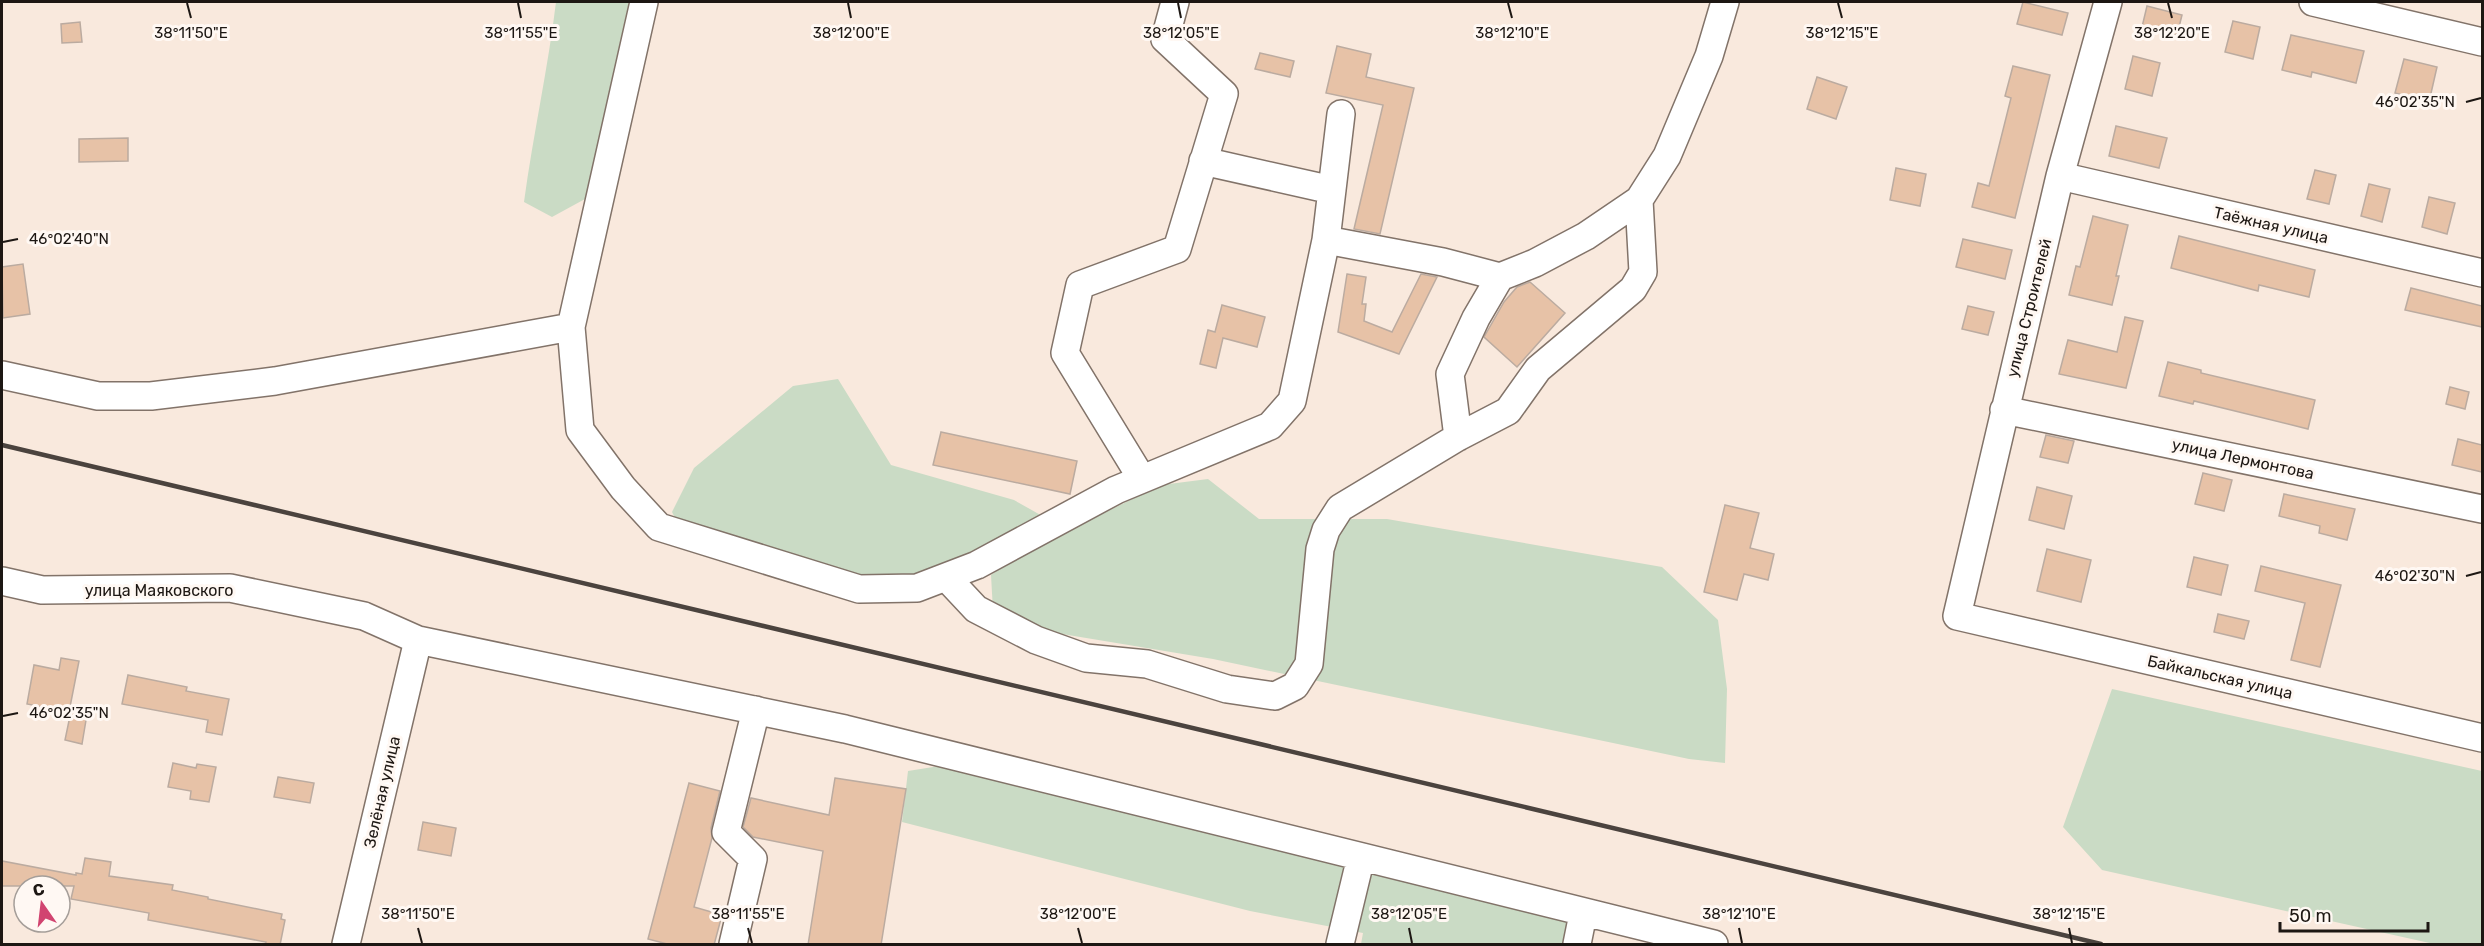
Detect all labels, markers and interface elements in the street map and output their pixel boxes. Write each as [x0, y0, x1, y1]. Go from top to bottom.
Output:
text: 38°11'50"E [154, 24, 228, 42]
text: 38°11'55"E [484, 24, 558, 42]
text: 38°12'00"E [813, 24, 889, 42]
text: 38°12'05"E [1143, 24, 1219, 42]
text: 38°12'10"E [1475, 24, 1549, 42]
text: 38°12'15"E [1806, 24, 1878, 42]
text: 38°12'20"E [2134, 24, 2210, 42]
text: 46°02'35"N [2375, 93, 2455, 111]
street label: Таёжная улица [2212, 203, 2330, 247]
text: 46°02'40"N [29, 230, 109, 248]
street label: улица Строителей [2003, 237, 2055, 379]
street label: улица Лермонтова [2170, 435, 2316, 483]
text: 46°02'30"N [2375, 567, 2455, 585]
street label: улица Маяковского [85, 581, 233, 600]
street label: Байкальская улица [2146, 651, 2294, 703]
text: 46°02'35"N [29, 704, 109, 722]
street label: Зелёная улица [360, 734, 404, 850]
north arrow [12, 874, 72, 934]
text: С [31, 879, 46, 901]
scale bar [2280, 895, 2428, 933]
text: 38°11'50"E [381, 905, 455, 923]
text: 38°11'55"E [711, 905, 785, 923]
text: 38°12'00"E [1040, 905, 1116, 923]
text: 38°12'05"E [1371, 905, 1447, 923]
text: 38°12'10"E [1702, 905, 1776, 923]
text: 38°12'15"E [2033, 905, 2105, 923]
text: 50 m [2289, 905, 2332, 927]

